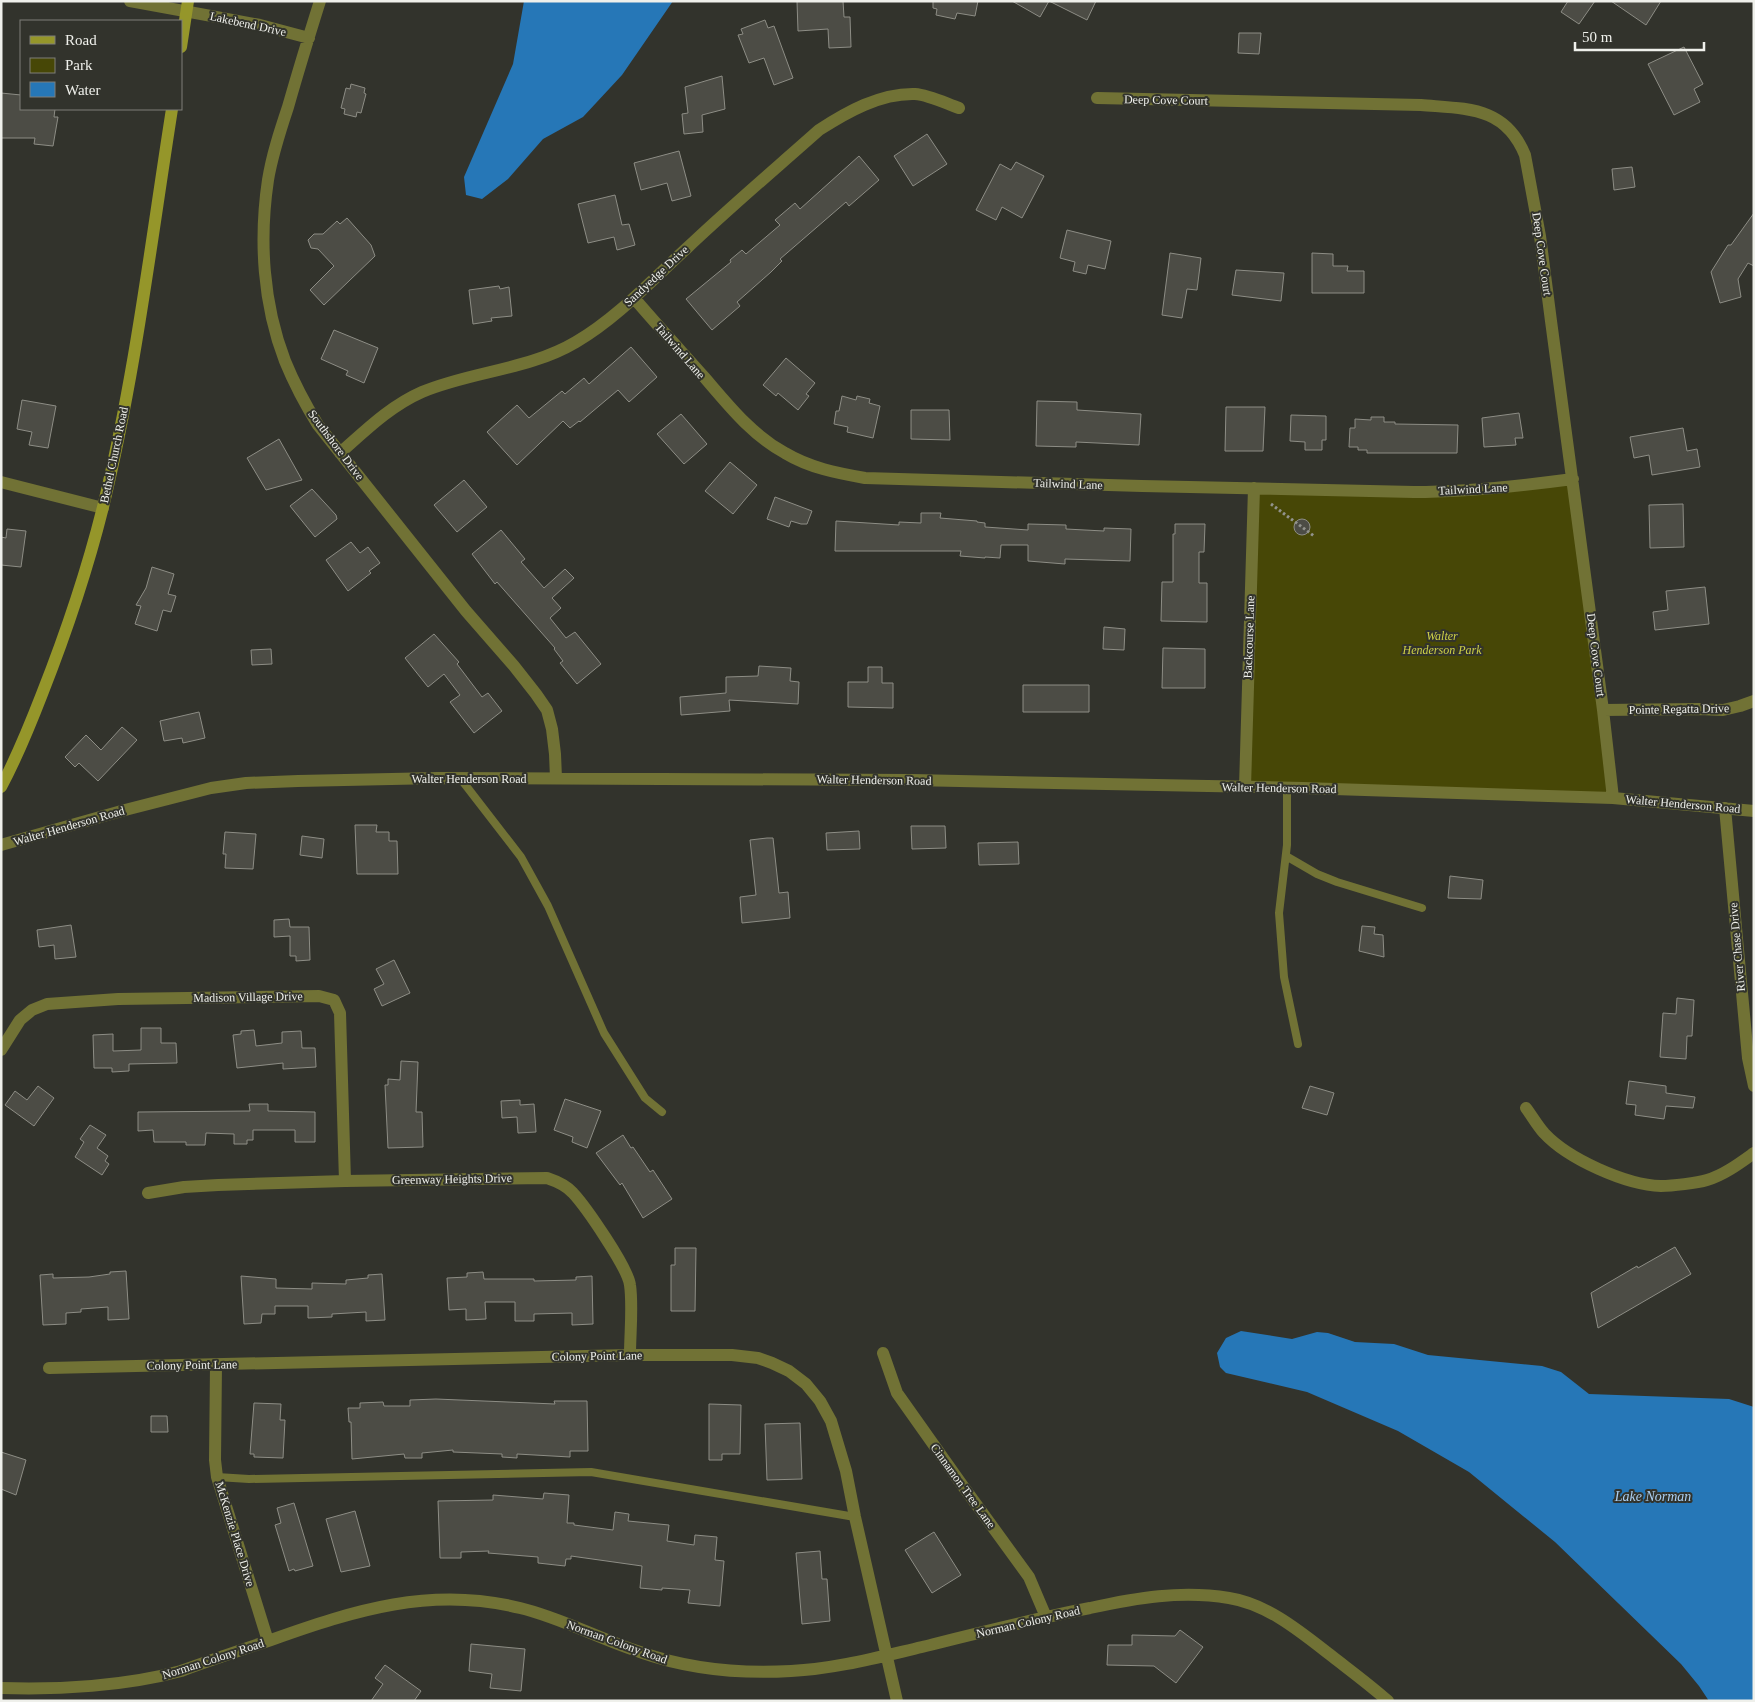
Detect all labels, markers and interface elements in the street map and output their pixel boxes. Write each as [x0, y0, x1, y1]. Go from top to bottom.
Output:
street label: Lakebend Drive [209, 9, 287, 39]
legend [20, 20, 182, 110]
scale bar [1575, 20, 1704, 52]
text: 50 m [1582, 29, 1613, 45]
text: Road [65, 32, 97, 48]
text: Park [65, 57, 93, 73]
text: Water [65, 82, 100, 98]
street label: Deep Cove Court [1124, 92, 1209, 108]
street label: Deep Cove Court [1529, 211, 1555, 297]
street label: Sandyedge Drive [621, 243, 691, 309]
street label: Tailwind Lane [652, 320, 708, 382]
street label: Bethel Church Road [97, 406, 131, 504]
street label: Southshore Drive [305, 407, 367, 483]
street label: Tailwind Lane [1033, 476, 1103, 492]
street label: Tailwind Lane [1438, 480, 1508, 498]
street label: Backcourse Lane [1241, 595, 1257, 679]
street label: Deep Cove Court [1584, 612, 1608, 698]
park label: Walter Henderson Park [1402, 629, 1482, 657]
street label: Pointe Regatta Drive [1629, 701, 1729, 717]
street label: Walter Henderson Road [412, 772, 527, 786]
street label: Walter Henderson Road [816, 772, 932, 788]
street label: Walter Henderson Road [1221, 780, 1337, 796]
street label: Walter Henderson Road [1625, 792, 1741, 816]
street label: Walter Henderson Road [12, 803, 126, 849]
street label: River Chase Drive [1726, 902, 1748, 992]
street label: Madison Village Drive [193, 989, 303, 1005]
street label: Greenway Heights Drive [392, 1171, 512, 1187]
street label: Colony Point Lane [552, 1348, 642, 1364]
street label: Colony Point Lane [147, 1357, 237, 1373]
street label: Cinnamon Tree Lane [928, 1441, 998, 1531]
street label: McKenzie Place Drive [212, 1480, 258, 1588]
water label: Lake Norman [1614, 1489, 1691, 1504]
street label: Norman Colony Road [975, 1603, 1081, 1641]
street label: Norman Colony Road [565, 1617, 669, 1667]
street label: Norman Colony Road [160, 1636, 266, 1682]

